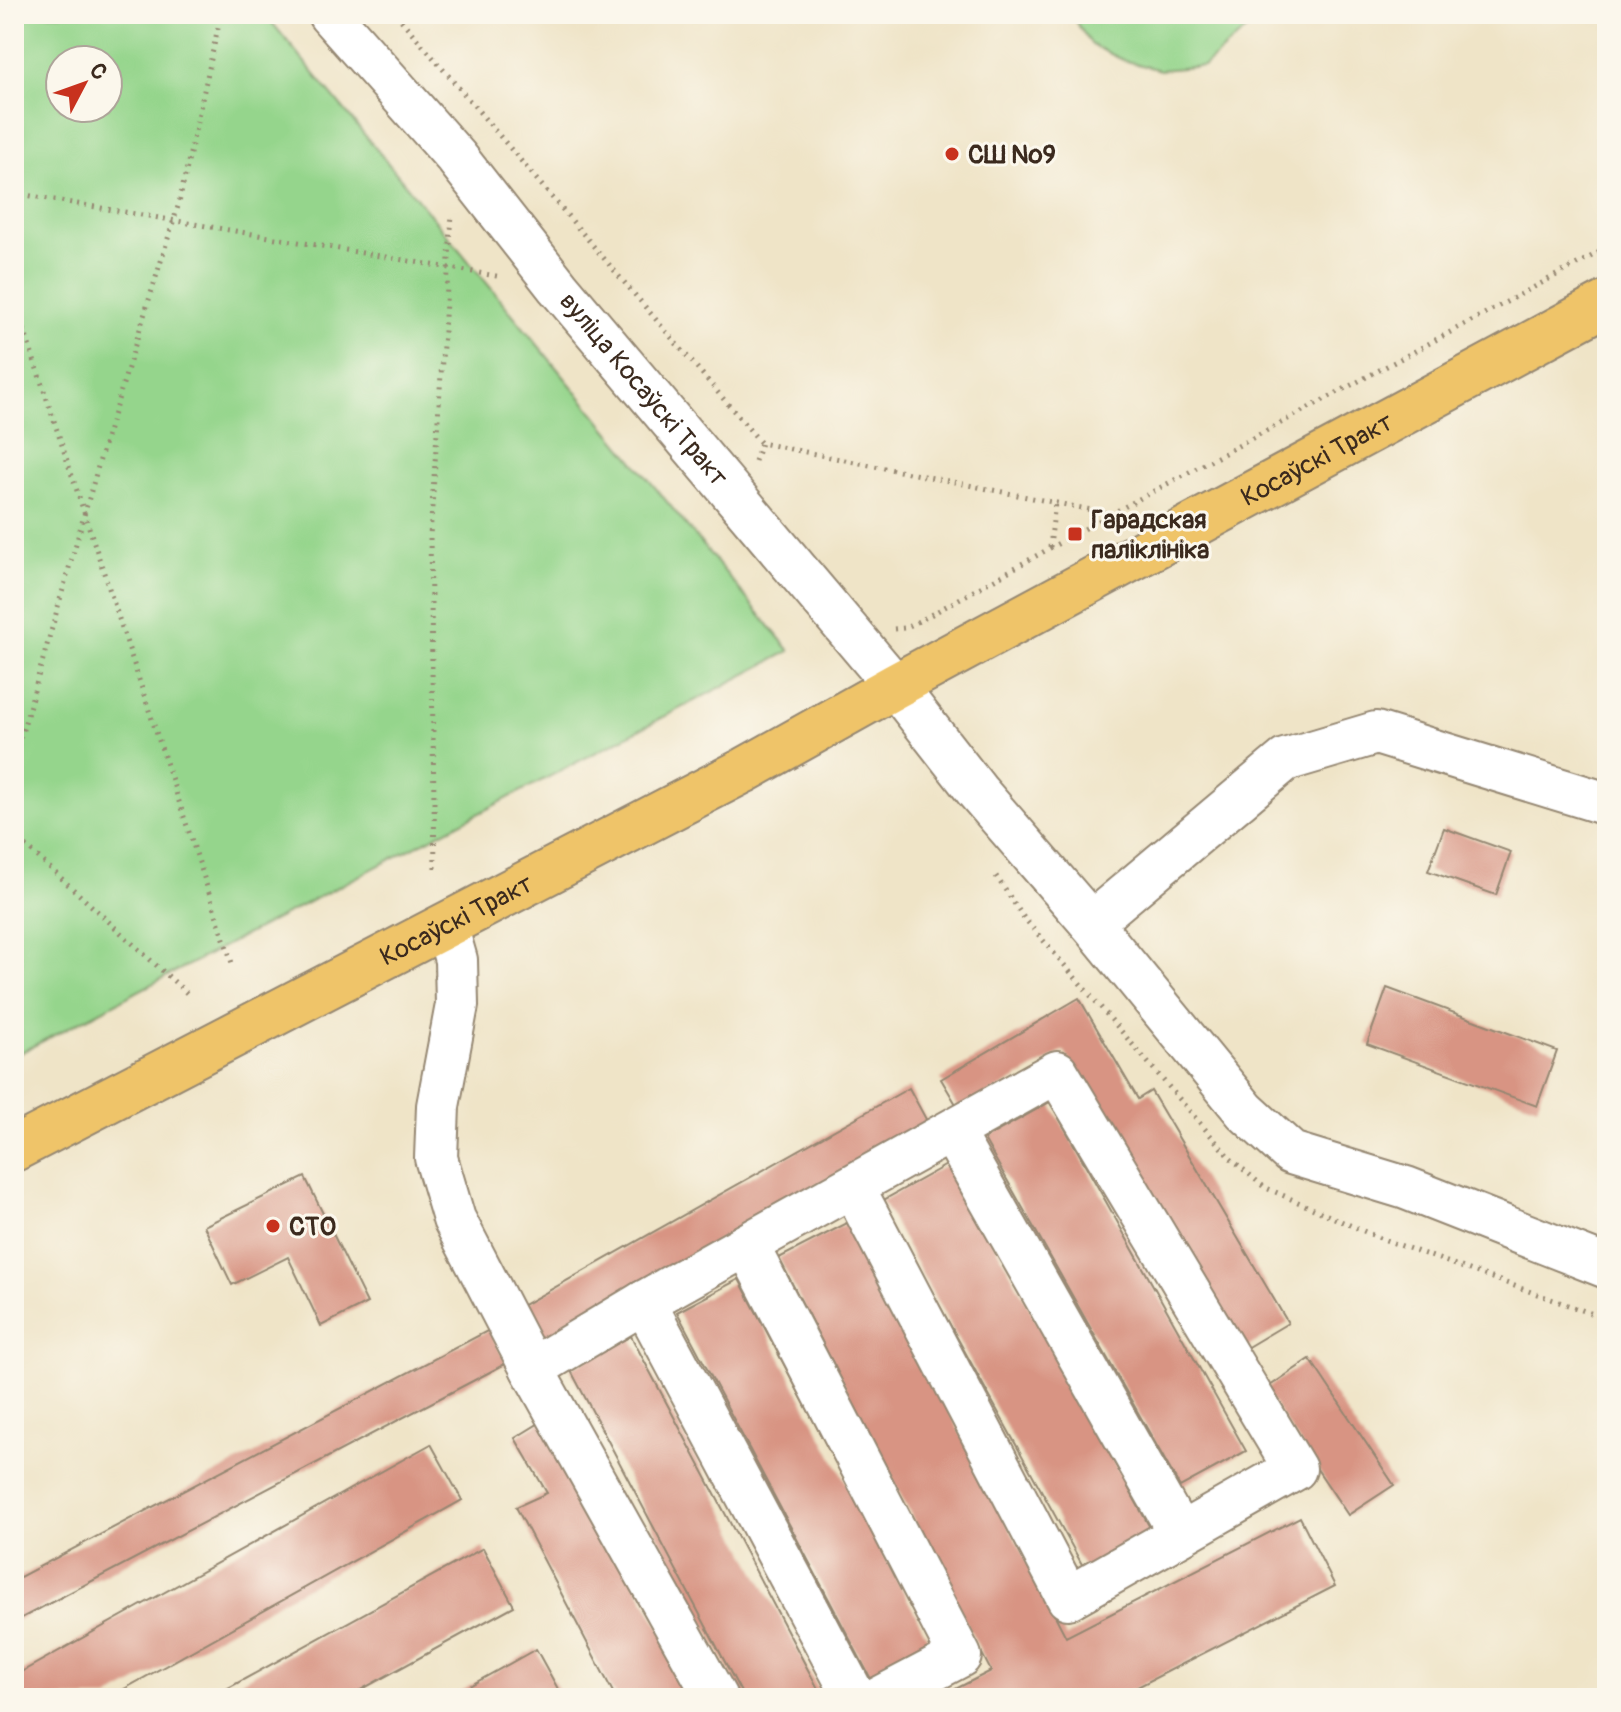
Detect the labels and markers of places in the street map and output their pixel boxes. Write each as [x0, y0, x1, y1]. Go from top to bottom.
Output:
place label: СШ №9 [968, 139, 1056, 171]
marker: СШ №9 [943, 145, 961, 163]
place label: Гарадская паліклініка [1091, 504, 1209, 566]
marker: Гарадская паліклініка [1066, 525, 1084, 543]
place label: СТО [289, 1211, 336, 1243]
marker: СТО [264, 1217, 282, 1235]

